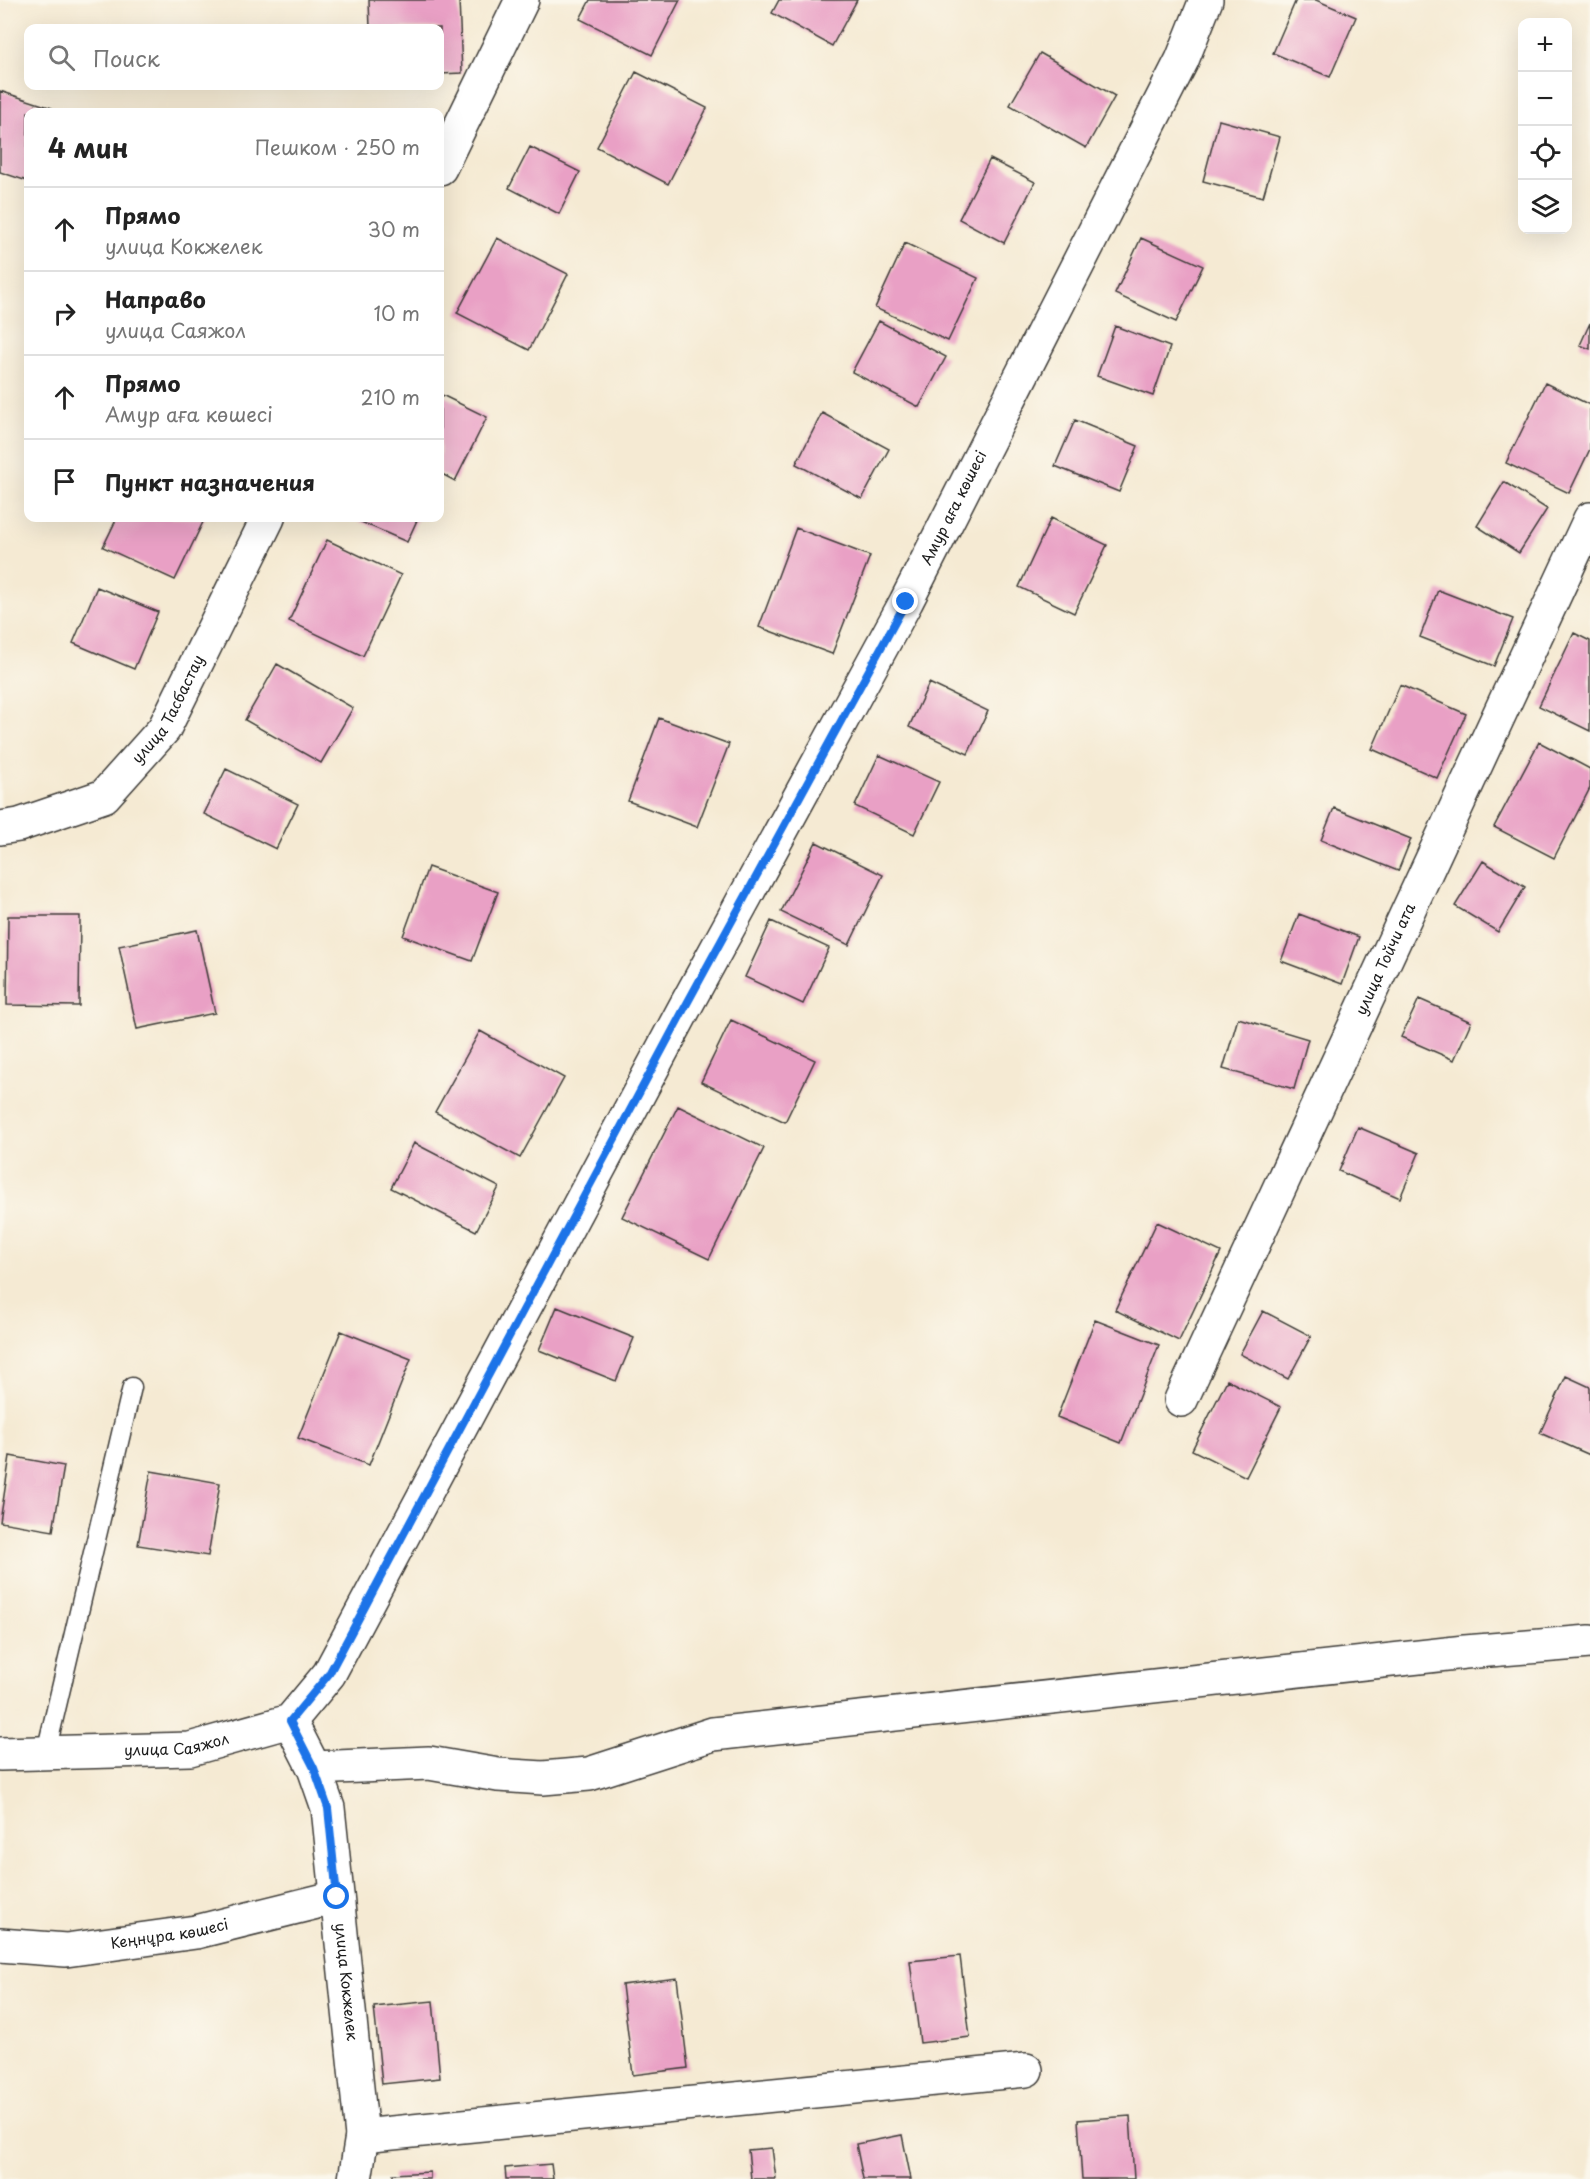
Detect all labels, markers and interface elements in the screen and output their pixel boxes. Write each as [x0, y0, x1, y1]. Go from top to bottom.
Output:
map controls [1518, 18, 1572, 234]
button: + [1518, 18, 1572, 72]
search box [24, 24, 444, 90]
icon: search [45, 41, 78, 74]
text: Поиск [93, 41, 160, 74]
button: − [1518, 72, 1572, 126]
button: locate [1518, 126, 1572, 180]
text: 4 мин [48, 128, 129, 167]
text: Пешком · 250 m [255, 132, 420, 162]
button: layers [1518, 180, 1572, 234]
text: Прямо [105, 198, 180, 231]
icon: ahead [48, 213, 81, 246]
text: 30 m [367, 214, 420, 244]
text: улица Кокжелек [105, 231, 263, 261]
text: Направо [105, 282, 206, 315]
icon: right [48, 297, 81, 330]
text: 10 m [373, 298, 420, 328]
text: улица Саяжол [105, 315, 246, 345]
text: Прямо [105, 366, 180, 399]
icon: ahead [48, 381, 81, 414]
text: 210 m [361, 382, 420, 412]
text: Амур аға көшесі [105, 399, 273, 429]
street label: Амур аға көшесі [914, 446, 991, 569]
icon: arrive [48, 465, 81, 498]
text: Пункт назначения [105, 465, 315, 498]
route end [892, 588, 918, 614]
street label: улица Тасбастау [125, 650, 209, 768]
street label: улица Тойчи ата [1348, 898, 1420, 1018]
street label: улица Саяжол [124, 1726, 231, 1761]
route start [323, 1883, 349, 1909]
street label: Кеңнұра көшесі [109, 1911, 231, 1954]
street label: улица Кокжелек [330, 1922, 365, 2042]

